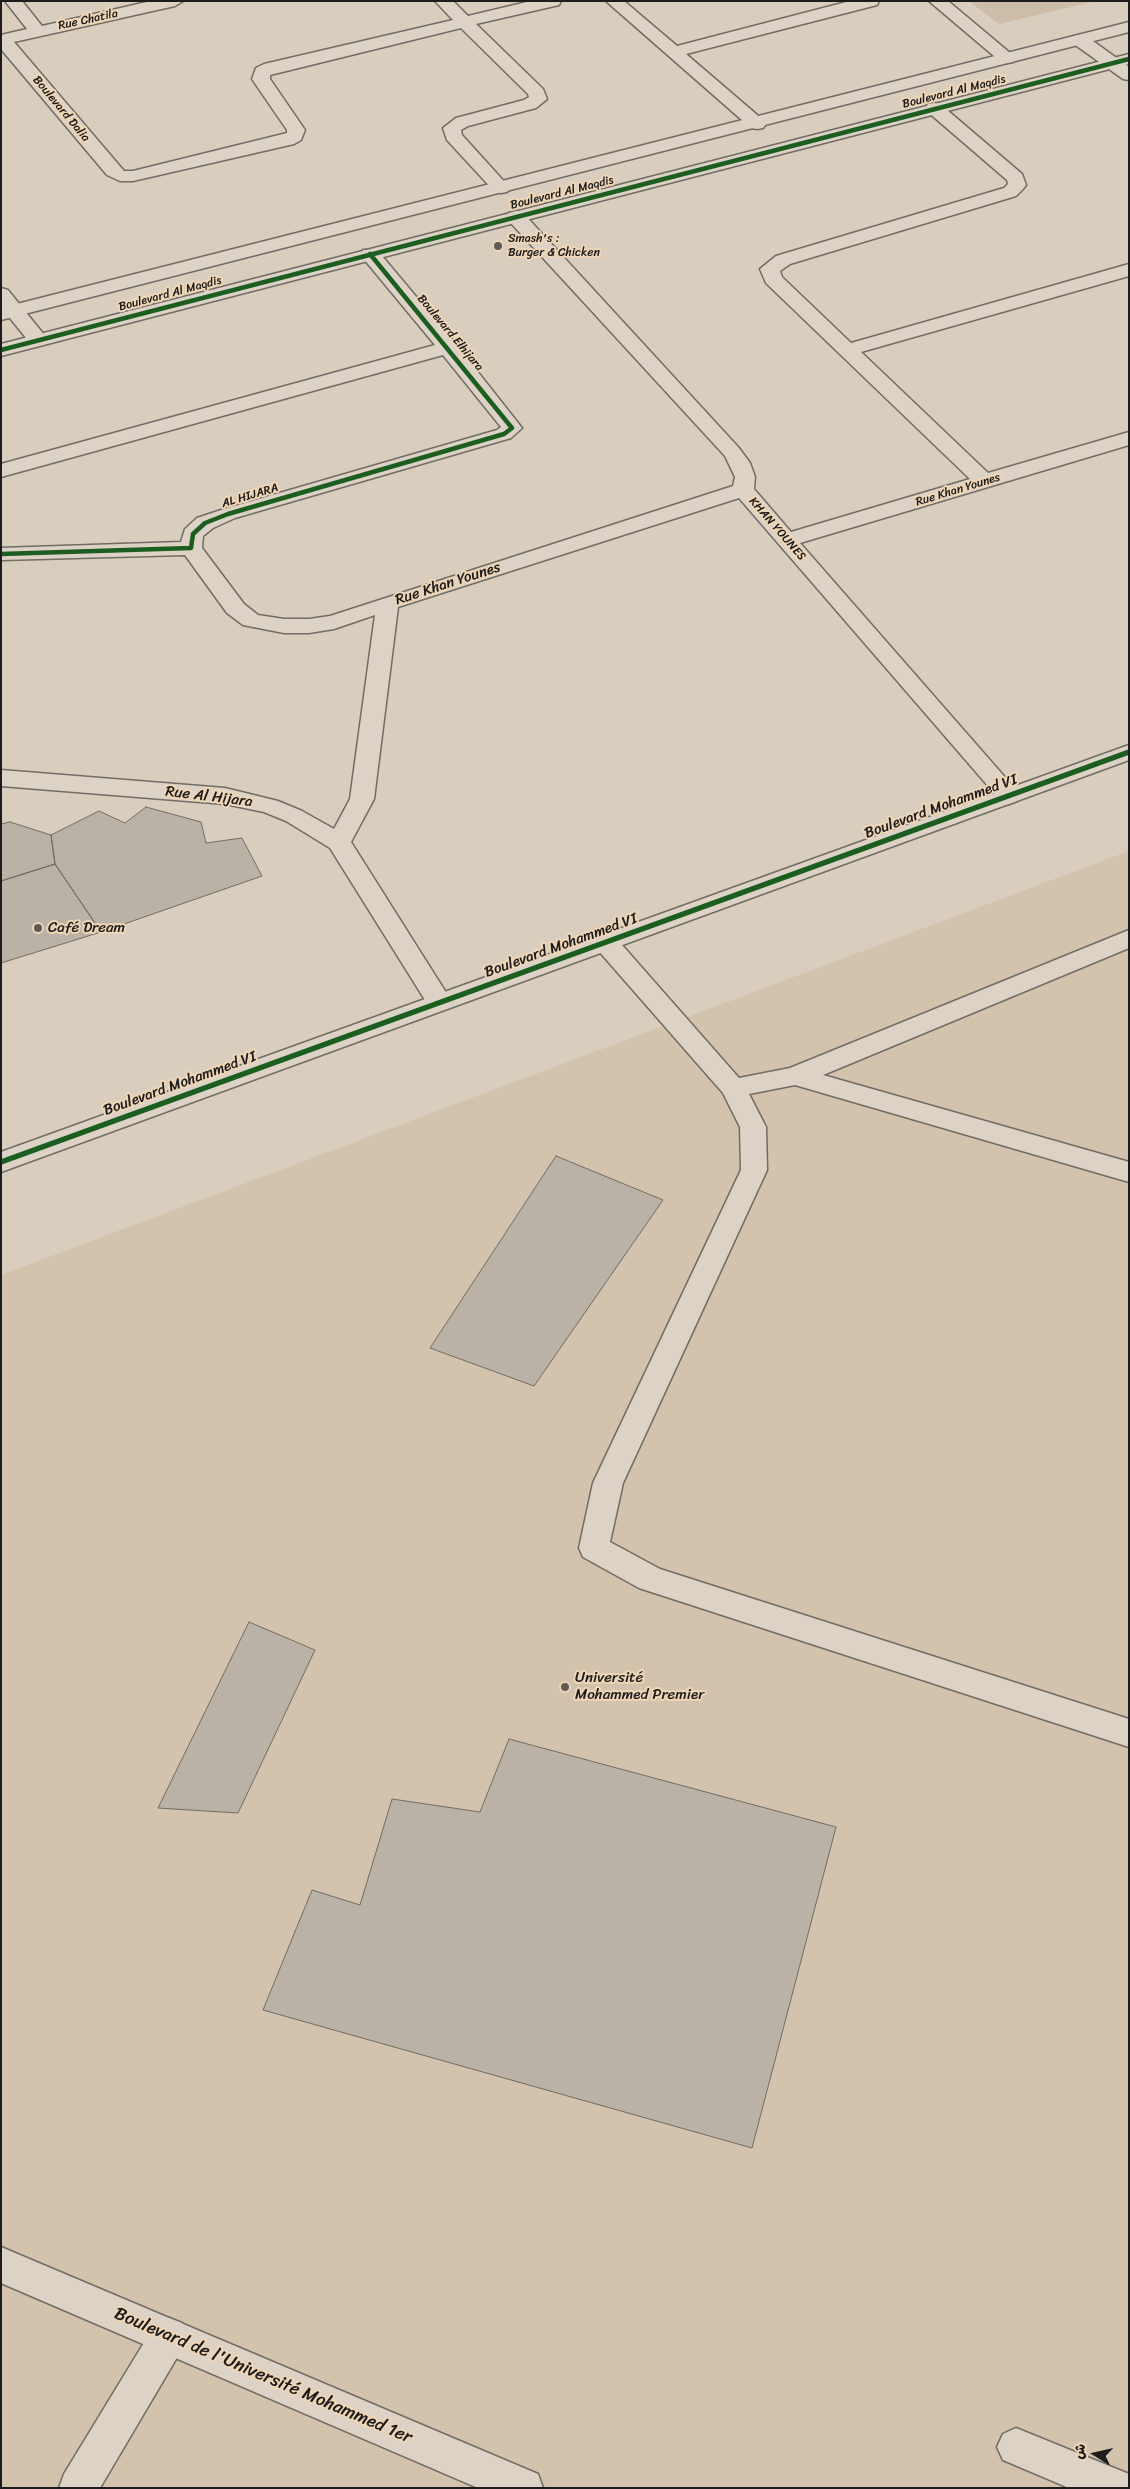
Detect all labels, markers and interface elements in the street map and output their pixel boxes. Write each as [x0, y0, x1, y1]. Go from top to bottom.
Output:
street label: Rue Chatila [57, 7, 119, 33]
street label: Boulevard Al Maqdis [901, 72, 1007, 112]
street label: Boulevard Dalia [29, 73, 93, 145]
street label: Boulevard Al Maqdis [509, 173, 615, 213]
place label: Smash's : Burger & Chicken [508, 232, 600, 260]
marker: Smash's : Burger & Chicken [492, 240, 504, 252]
street label: Boulevard Al Maqdis [117, 273, 223, 315]
street label: Boulevard Elhijara [414, 292, 486, 374]
street label: Rue Khan Younes [914, 470, 1002, 510]
street label: AL HIJARA [220, 481, 280, 511]
street label: KHAN YOUNES [746, 494, 808, 564]
street label: Rue Khan Younes [393, 558, 503, 610]
street label: Boulevard Mohammed VI [862, 771, 1020, 843]
street label: Rue Al Hijara [164, 783, 254, 811]
street label: Boulevard Mohammed VI [482, 910, 640, 982]
place label: Café Dream [48, 919, 125, 937]
marker: Café Dream [32, 922, 44, 934]
street label: Boulevard Mohammed VI [101, 1048, 259, 1120]
place label: Université Mohammed Premier [575, 1669, 704, 1704]
marker: Université Mohammed Premier [559, 1681, 571, 1693]
street label: Boulevard de l'Université Mohammed 1er [111, 2303, 415, 2449]
north arrow [1070, 2429, 1120, 2479]
text: ش [1066, 2442, 1093, 2461]

